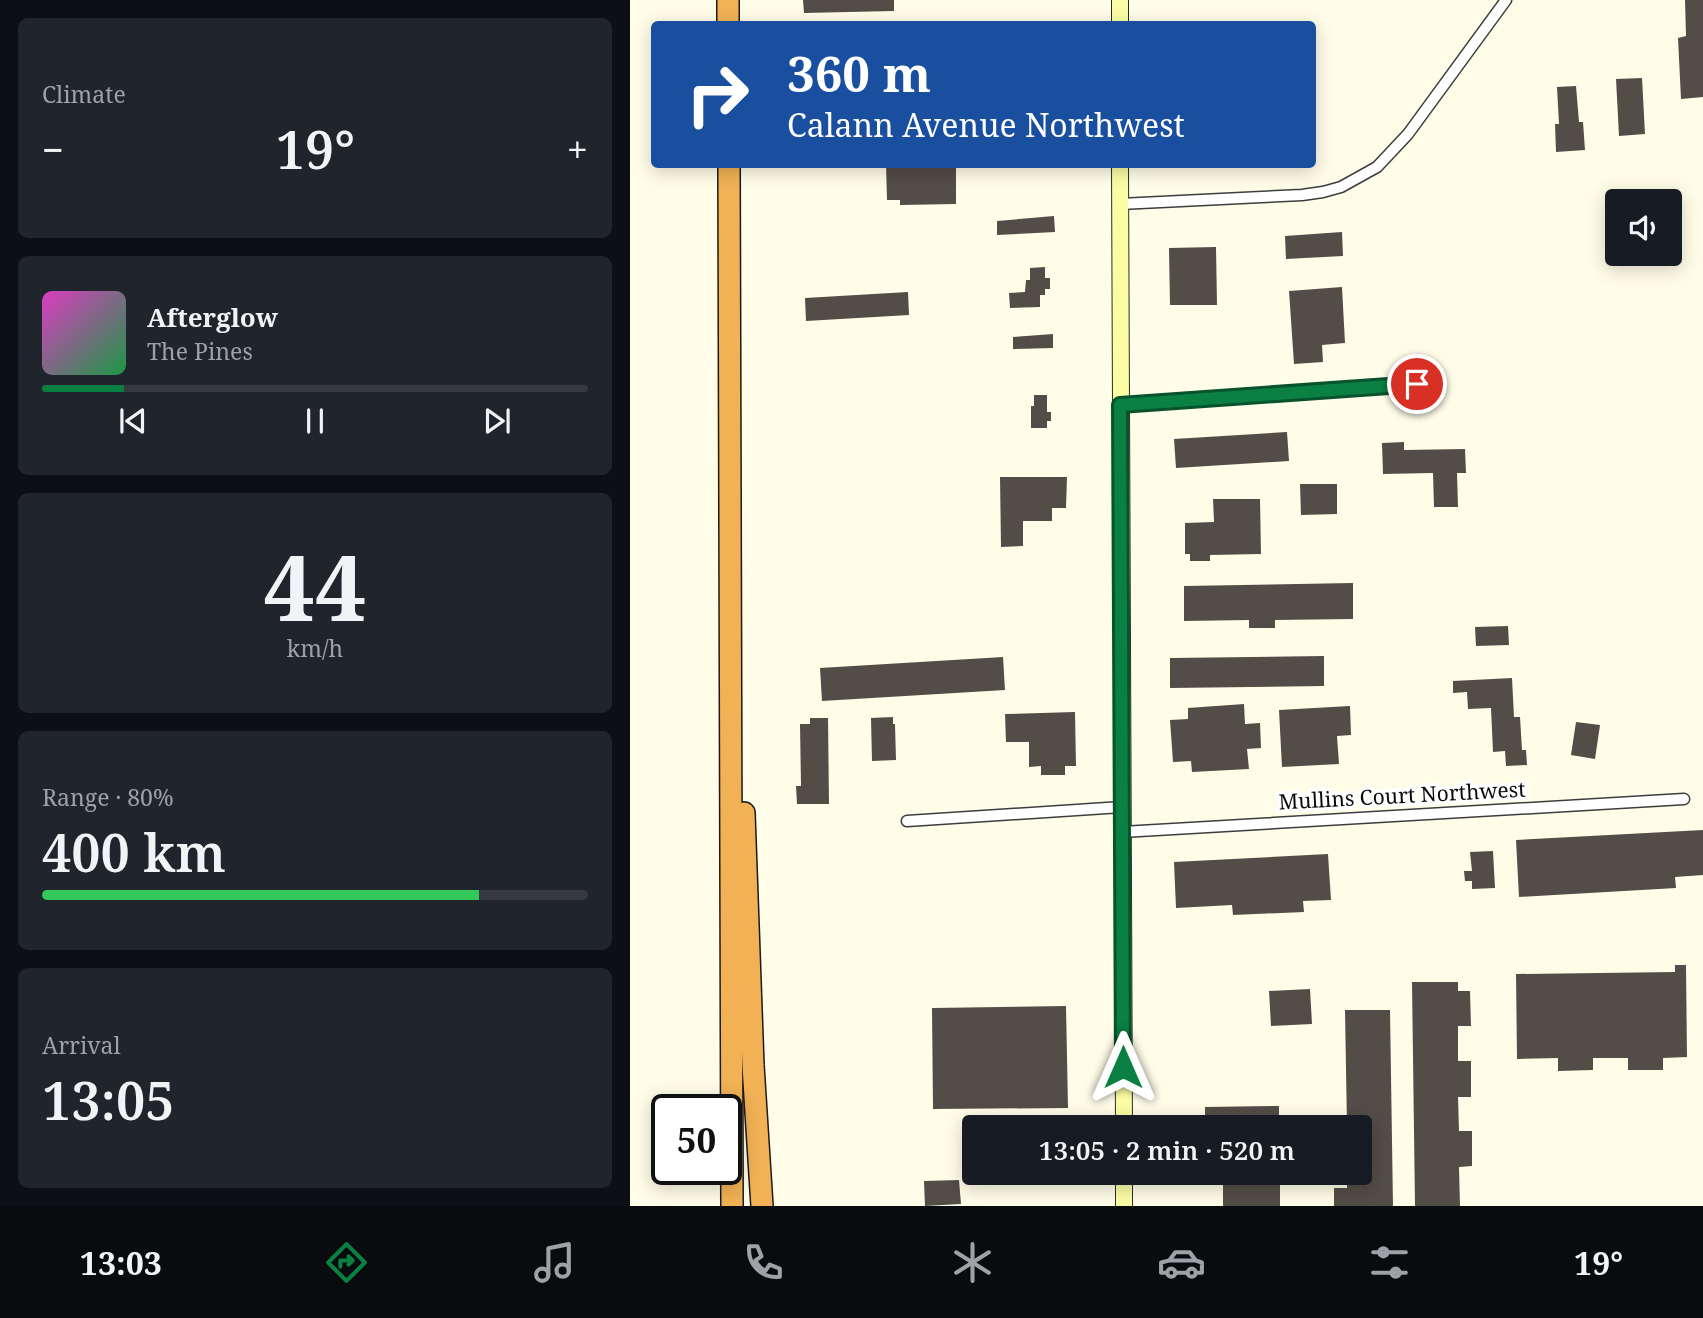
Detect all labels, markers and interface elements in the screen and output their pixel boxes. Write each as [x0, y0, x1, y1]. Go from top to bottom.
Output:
text: 360 m [787, 40, 931, 106]
icon: right [672, 49, 763, 140]
text: Climate [42, 78, 126, 110]
text: Calann Avenue Northwest [787, 103, 1185, 146]
text: 19° [276, 113, 355, 184]
text: − [42, 123, 64, 175]
text: + [567, 123, 588, 175]
map controls [1605, 189, 1682, 266]
button: sound [1605, 189, 1682, 266]
text: Afterglow [147, 299, 278, 335]
text: The Pines [147, 335, 253, 367]
pin [1387, 354, 1447, 414]
icon: arrive [1398, 365, 1436, 403]
icon: previous [114, 402, 152, 440]
icon: pause [296, 402, 334, 440]
icon: next [478, 402, 516, 440]
text: 44 [264, 524, 366, 648]
text: km/h [287, 632, 343, 664]
street label: Mullins Court Northwest [1278, 775, 1526, 815]
text: Range · 80% [42, 781, 174, 813]
text: 400 km [42, 816, 226, 887]
text: Arrival [42, 1029, 121, 1061]
position arrow [1086, 1030, 1160, 1104]
text: 13:05 [42, 1064, 175, 1135]
speed limit sign: 50 [651, 1094, 742, 1185]
text: 13:05 · 2 min · 520 m [1039, 1132, 1295, 1168]
icon: directions [322, 1238, 371, 1287]
icon: music [530, 1238, 579, 1287]
icon: phone [739, 1238, 788, 1287]
icon: climate [948, 1238, 997, 1287]
icon: car [1157, 1238, 1206, 1287]
icon: filters [1365, 1238, 1414, 1287]
text: 13:03 [80, 1241, 162, 1284]
text: 19° [1574, 1241, 1623, 1284]

